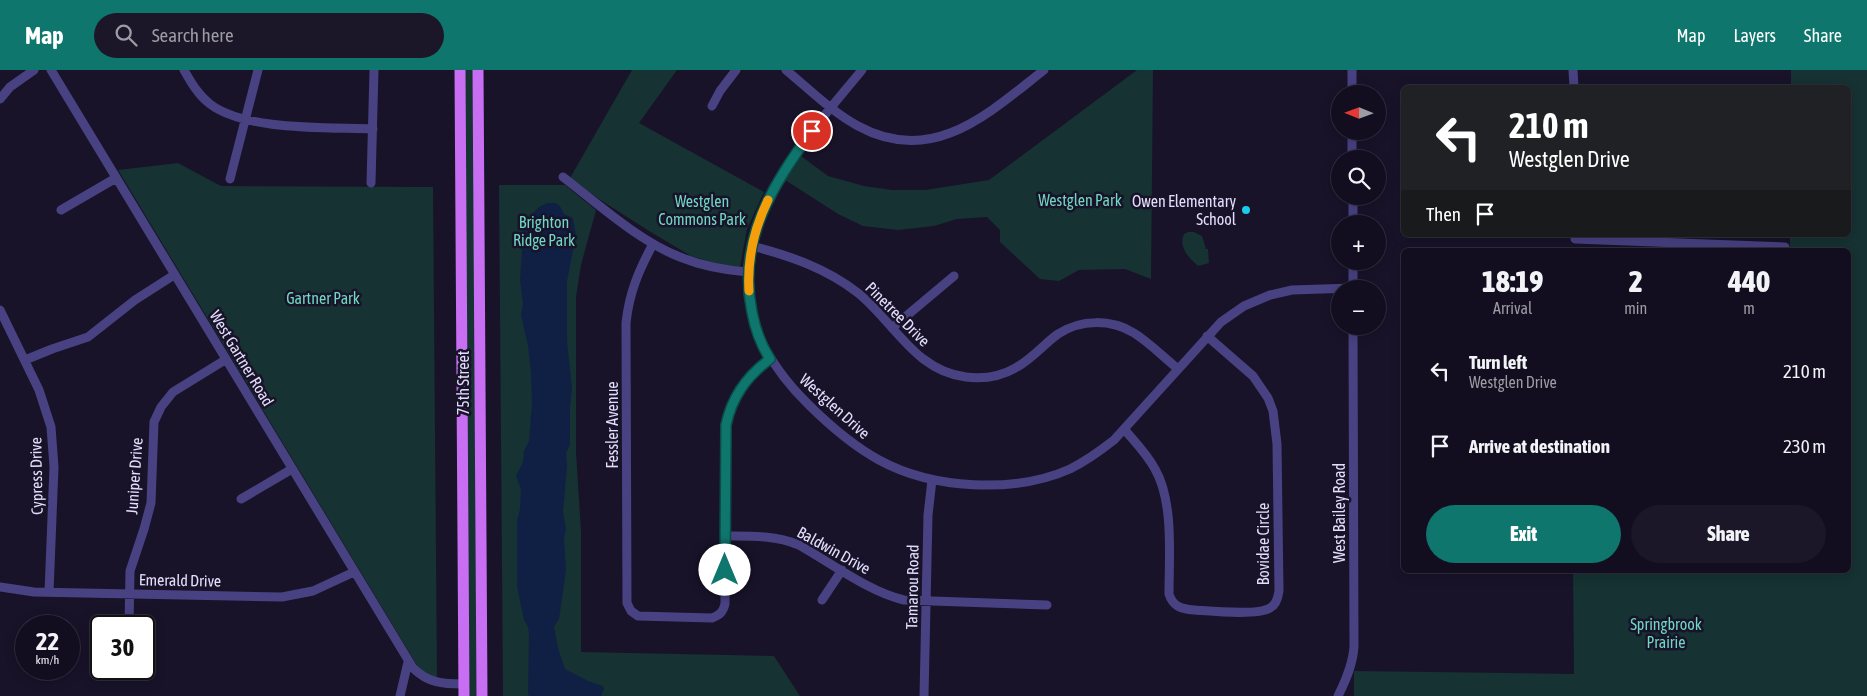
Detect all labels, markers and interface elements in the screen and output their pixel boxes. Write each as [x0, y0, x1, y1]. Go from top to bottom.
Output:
search box [94, 13, 444, 58]
icon: search [112, 21, 140, 49]
text: Map [25, 22, 64, 49]
text: Search here [152, 24, 234, 46]
text: Map [1676, 25, 1705, 46]
text: Layers [1733, 25, 1776, 46]
text: Share [1804, 25, 1842, 46]
north arrow [1331, 85, 1386, 140]
map controls [1331, 85, 1386, 335]
icon: left [1426, 105, 1491, 170]
text: 210 m [1509, 105, 1588, 145]
pin [791, 110, 833, 152]
icon: arrive [798, 117, 826, 145]
text: Westglen Drive [1509, 146, 1630, 172]
button: search [1331, 150, 1386, 205]
park label: Westglen Park [1038, 191, 1122, 210]
park label: Westglen Commons Park [658, 192, 746, 228]
place label: Owen Elementary School [1132, 192, 1237, 228]
icon: arrive [1471, 200, 1499, 228]
text: Then [1426, 203, 1461, 225]
marker: Owen Elementary School [1240, 204, 1252, 216]
park label: Brighton Ridge Park [513, 213, 575, 250]
button: + [1331, 215, 1386, 270]
text: 18:19 [1482, 264, 1543, 298]
text: 2 [1629, 264, 1643, 298]
text: 440 [1728, 264, 1770, 298]
street label: Pinetree Drive [862, 278, 934, 350]
button: − [1331, 280, 1386, 335]
park label: Gartner Park [286, 289, 360, 307]
text: Arrival [1493, 299, 1532, 317]
text: min [1624, 299, 1647, 317]
text: m [1743, 299, 1755, 317]
street label: West Gartner Road [206, 307, 278, 409]
street label: 75th Street [454, 350, 472, 415]
text: Turn left [1469, 351, 1527, 373]
icon: left [1426, 357, 1454, 385]
text: 210 m [1783, 360, 1826, 382]
street label: Westglen Drive [796, 370, 874, 443]
text: Westglen Drive [1469, 373, 1557, 391]
street label: Fessler Avenue [603, 381, 621, 469]
icon: arrive [1426, 432, 1454, 460]
text: Arrive at destination [1469, 435, 1610, 457]
text: 230 m [1783, 435, 1826, 457]
street label: Cypress Drive [26, 437, 47, 515]
street label: Juniper Drive [122, 437, 147, 515]
street label: West Bailey Road [1330, 463, 1349, 563]
street label: Bovidae Circle [1254, 503, 1272, 585]
button: Exit [1426, 505, 1621, 563]
button: Share [1631, 505, 1826, 563]
street label: Baldwin Drive [794, 523, 874, 577]
position arrow [698, 543, 750, 595]
street label: Tamarou Road [902, 544, 922, 630]
street label: Emerald Drive [139, 570, 221, 590]
speed limit sign: 30 [90, 615, 155, 680]
park label: Springbrook Prairie [1630, 615, 1702, 651]
text: 22 [36, 627, 59, 655]
text: km/h [36, 653, 59, 667]

